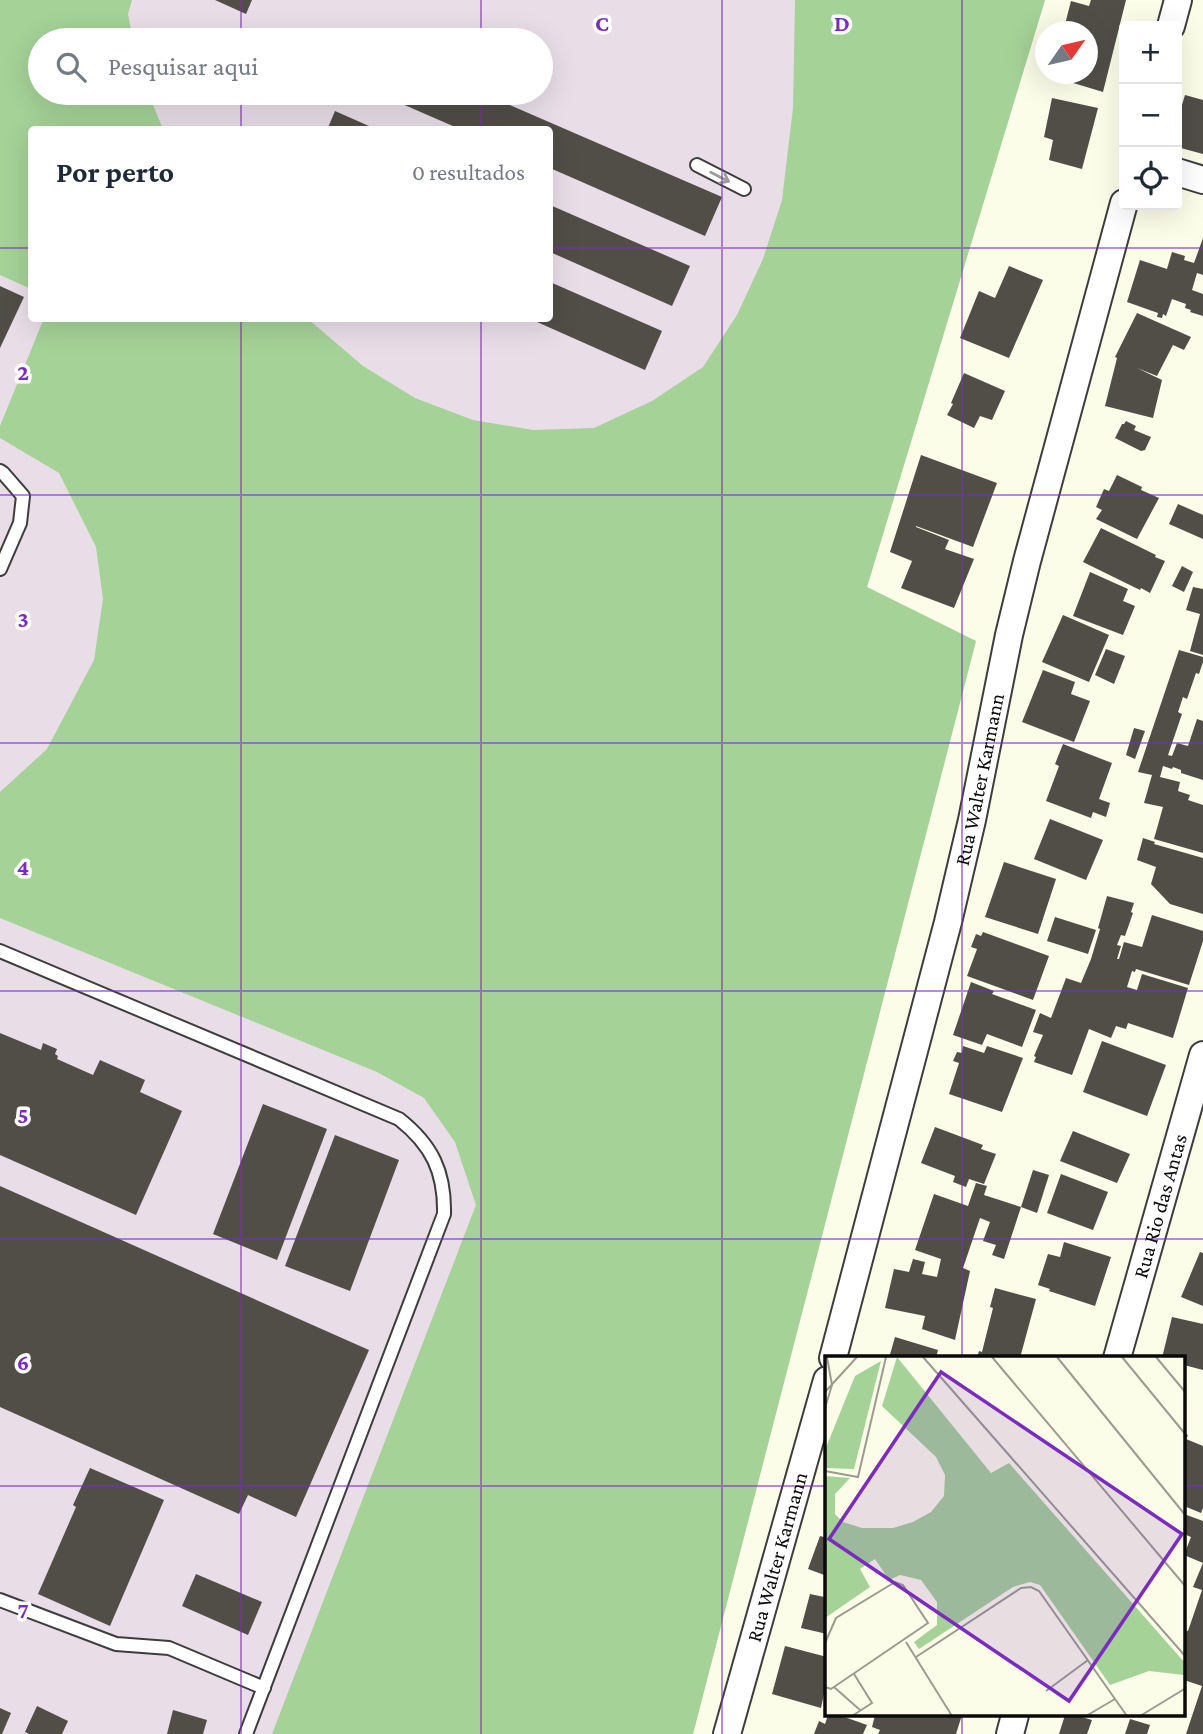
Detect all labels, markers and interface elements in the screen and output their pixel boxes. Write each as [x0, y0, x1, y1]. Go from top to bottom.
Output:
text: C [595, 10, 609, 36]
text: D [834, 10, 850, 36]
north arrow [1035, 21, 1098, 84]
map controls [1119, 21, 1182, 210]
button: + [1119, 21, 1182, 84]
search box [28, 28, 553, 105]
icon: search [52, 48, 90, 86]
text: Pesquisar aqui [108, 52, 258, 81]
button: − [1119, 84, 1182, 147]
button: locate [1119, 147, 1182, 210]
text: Por perto [56, 155, 174, 188]
text: 0 resultados [412, 159, 525, 185]
one-way arrow [709, 170, 730, 184]
text: 2 [17, 359, 29, 385]
text: 3 [17, 606, 29, 632]
street label: Rua Walter Karmann [950, 691, 1009, 868]
text: 4 [17, 854, 29, 880]
text: 5 [17, 1102, 29, 1128]
street label: Rua Rio das Antas [1128, 1131, 1192, 1281]
text: 6 [17, 1349, 29, 1375]
inset map [825, 1356, 1186, 1716]
street label: Rua Walter Karmann [742, 1469, 812, 1645]
text: 7 [17, 1597, 29, 1623]

